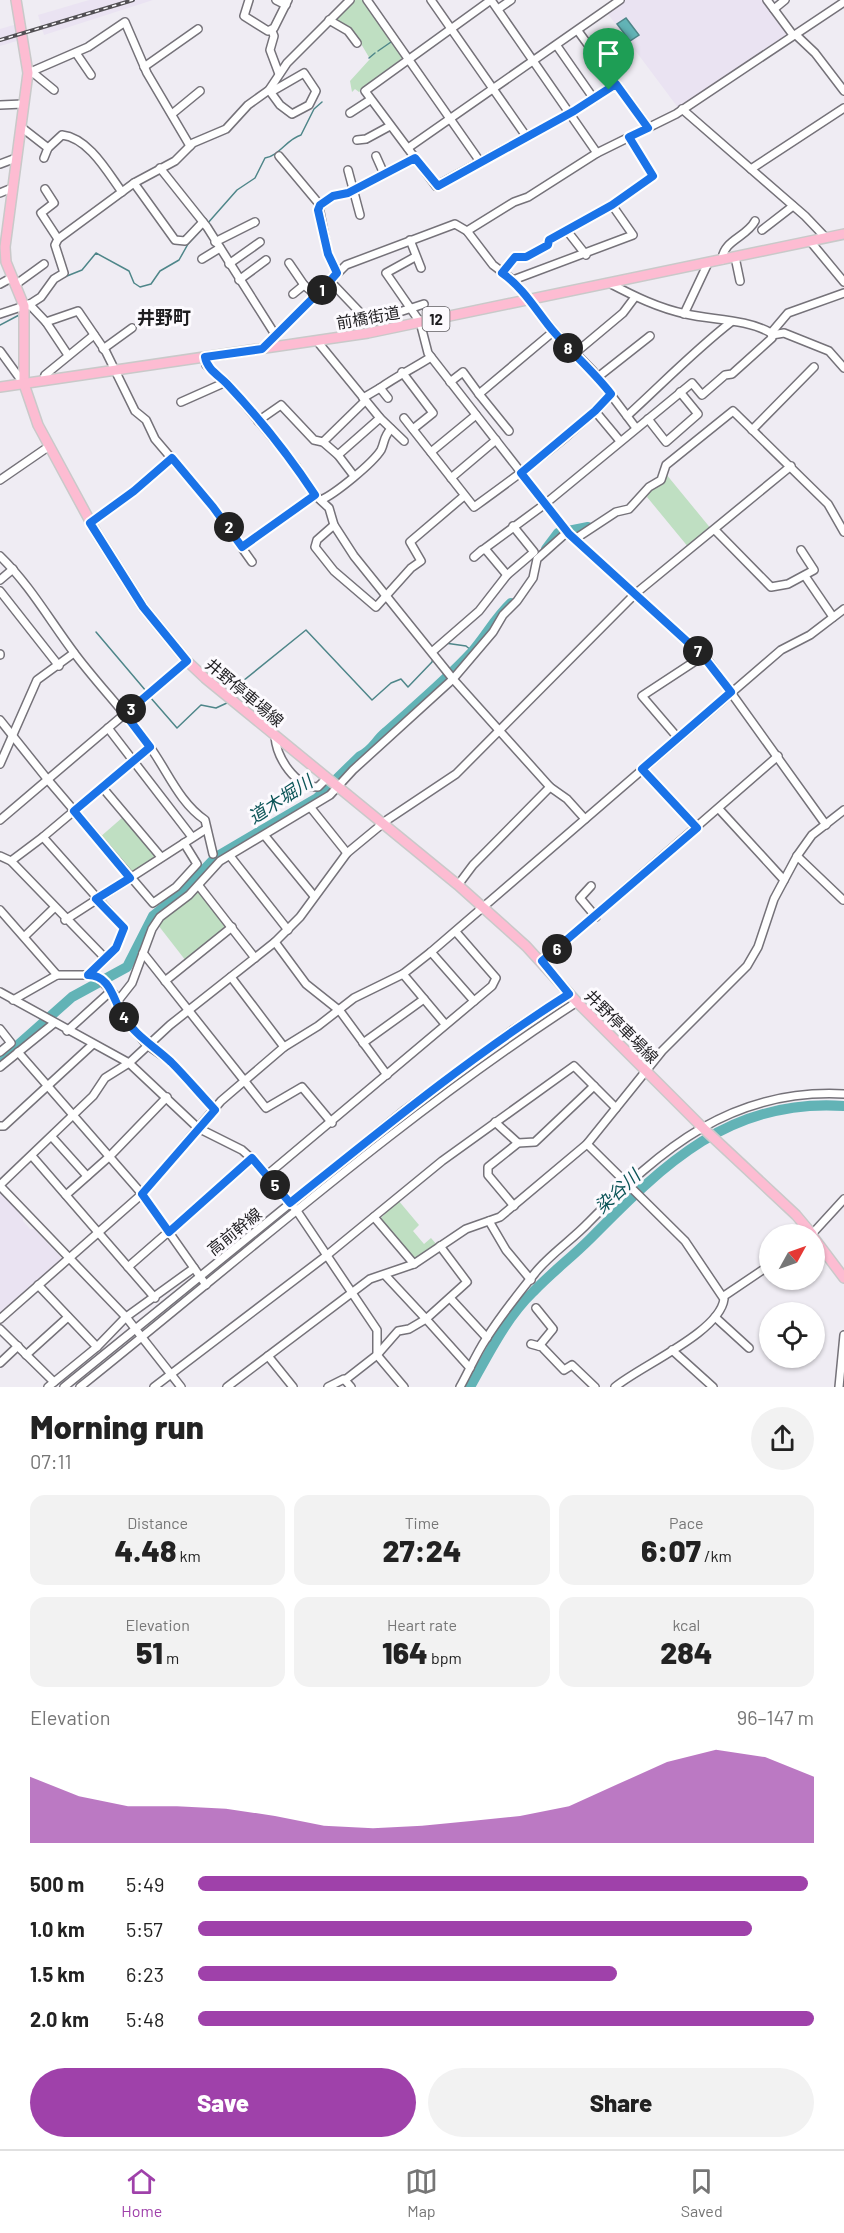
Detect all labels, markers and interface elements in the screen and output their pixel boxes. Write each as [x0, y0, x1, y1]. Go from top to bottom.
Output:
pin [583, 28, 634, 90]
icon: arrive [592, 37, 625, 70]
pin: 1 [307, 275, 337, 305]
text: 1 [319, 280, 325, 299]
street label: 前橋街道 [335, 302, 401, 332]
district label: 井野町 [137, 306, 191, 328]
road number: 12 [422, 307, 450, 331]
pin: 8 [553, 333, 583, 363]
text: 8 [564, 338, 572, 357]
pin: 2 [214, 512, 244, 542]
text: 2 [225, 517, 233, 536]
pin: 7 [683, 636, 713, 666]
text: 7 [694, 641, 702, 660]
street label: 井野停車場線 [202, 654, 288, 730]
pin: 3 [116, 694, 146, 724]
text: 3 [127, 699, 135, 718]
water label: 道木堀川 [244, 769, 318, 828]
pin: 6 [542, 934, 572, 964]
text: 6 [553, 939, 561, 958]
street label: 井野停車場線 [581, 985, 663, 1067]
pin: 4 [109, 1002, 139, 1032]
text: 4 [119, 1007, 129, 1026]
water label: 染谷川 [590, 1163, 646, 1217]
pin: 5 [260, 1170, 290, 1200]
text: 5 [271, 1175, 279, 1194]
street label: 高前幹線 [203, 1203, 265, 1259]
north arrow [759, 1224, 825, 1290]
map controls [759, 1224, 825, 1368]
button: locate [759, 1302, 825, 1368]
text: Morning run [30, 1406, 204, 1446]
button: share [751, 1407, 814, 1470]
text: 07:11 [30, 1449, 72, 1473]
text: Distance [127, 1513, 188, 1532]
text: Time [405, 1513, 439, 1532]
text: Pace [669, 1513, 704, 1532]
text: 4.48 [114, 1532, 176, 1568]
text: 27:24 [382, 1532, 462, 1568]
text: 6:07 [641, 1532, 701, 1568]
text: km [176, 1546, 201, 1565]
text: /km [701, 1546, 732, 1565]
text: Elevation [125, 1615, 190, 1634]
text: Heart rate [387, 1615, 457, 1634]
text: kcal [672, 1615, 700, 1634]
text: 51 [136, 1634, 163, 1670]
text: 164 [382, 1634, 428, 1670]
text: 284 [660, 1634, 712, 1670]
text: m [163, 1648, 179, 1667]
text: bpm [428, 1648, 462, 1667]
text: Elevation [30, 1705, 111, 1729]
text: 96–147 m [737, 1705, 814, 1729]
text: 500 m [30, 1872, 84, 1896]
text: 5:49 [126, 1872, 165, 1896]
text: 1.0 km [30, 1917, 85, 1941]
text: 5:57 [126, 1917, 163, 1941]
text: 1.5 km [30, 1962, 85, 1986]
text: 6:23 [126, 1962, 164, 1986]
text: 2.0 km [30, 2007, 89, 2031]
text: 5:48 [126, 2007, 165, 2031]
button: Save [30, 2068, 416, 2137]
button: Share [428, 2068, 814, 2137]
tab: Home [121, 2165, 162, 2220]
tab: Map [405, 2165, 438, 2220]
tab: Saved [681, 2165, 723, 2220]

